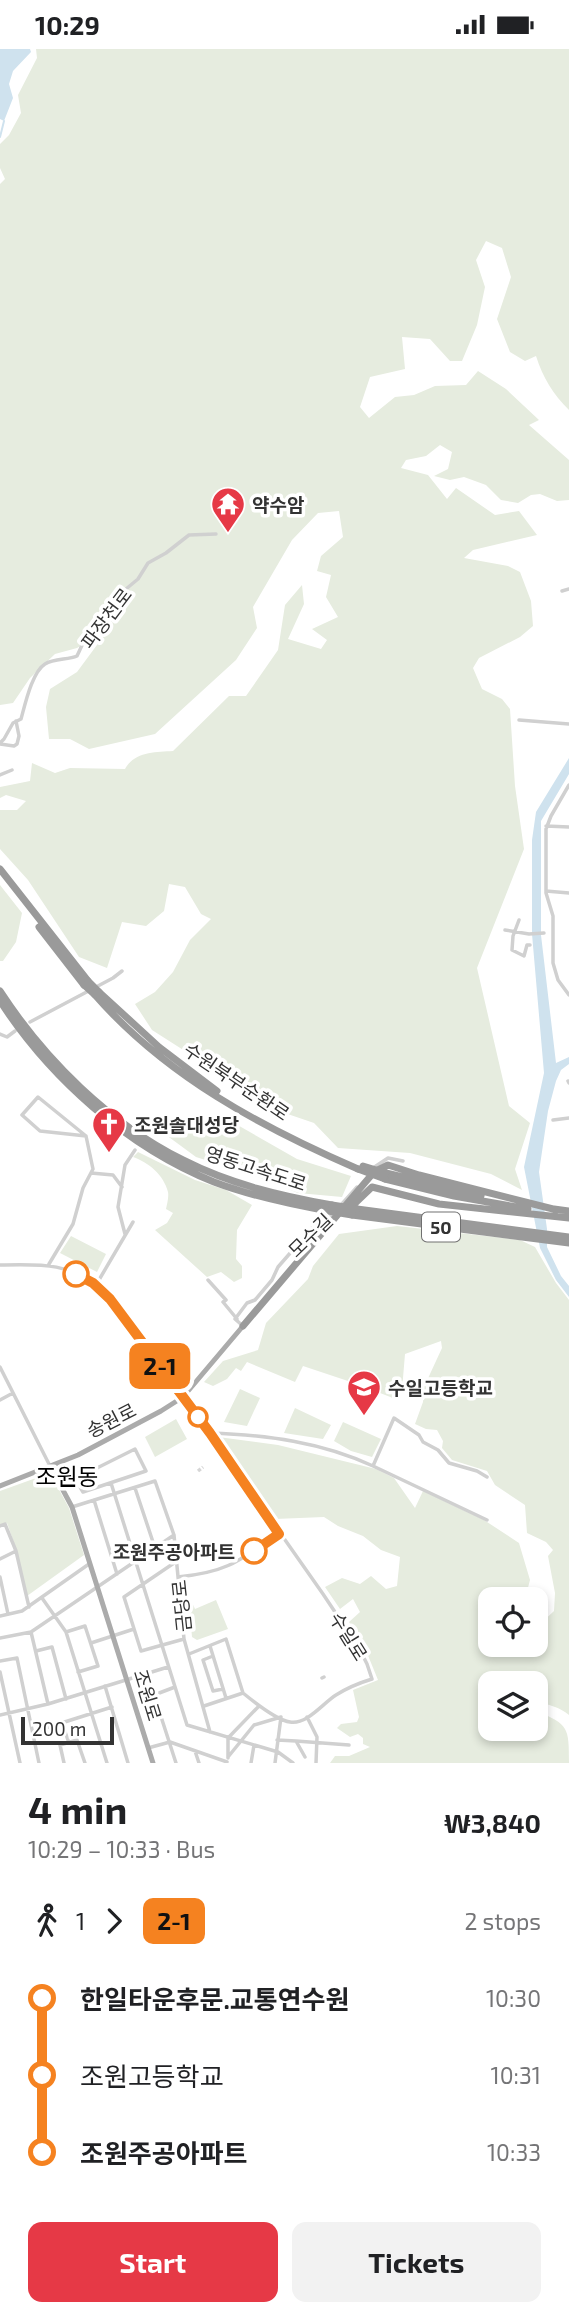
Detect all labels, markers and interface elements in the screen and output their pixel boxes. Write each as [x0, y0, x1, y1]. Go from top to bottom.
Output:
text: 10:29 [35, 9, 100, 40]
temple icon: 약수암 [209, 485, 247, 534]
place label: 약수암 [252, 493, 304, 516]
street label: 파장천로 [76, 583, 136, 653]
street label: 수원북부순환로 [180, 1037, 294, 1125]
church icon: 조원솔대성당 [90, 1105, 128, 1154]
place label: 조원솔대성당 [134, 1113, 239, 1136]
street label: 영동고속도로 [203, 1141, 309, 1195]
street label: 모수길 [283, 1209, 337, 1261]
road number: 50 [422, 1212, 460, 1241]
unlabelled marker [63, 1261, 89, 1287]
line badge: 2-1 [120, 1343, 200, 1389]
text: 2-1 [143, 1351, 177, 1380]
school or university icon: 수일고등학교 [345, 1368, 383, 1417]
place label: 수일고등학교 [388, 1376, 493, 1399]
street label: 송원로 [82, 1398, 140, 1442]
unlabelled marker [188, 1407, 208, 1427]
district label: 조원동 [35, 1462, 99, 1490]
marker: 조원주공아파트 [241, 1538, 267, 1564]
place label: 조원주공아파트 [113, 1540, 235, 1563]
street label: 금당로 [167, 1579, 195, 1633]
map controls [478, 1587, 548, 1741]
button: locate [478, 1587, 548, 1657]
street label: 수일로 [325, 1608, 373, 1664]
street label: 조원로 [129, 1667, 167, 1723]
button: layers [478, 1671, 548, 1741]
scale bar [21, 1714, 114, 1746]
text: 200 m [32, 1717, 86, 1740]
text: 4 min [28, 1786, 127, 1832]
text: ₩3,840 [444, 1807, 541, 1838]
text: 10:29 – 10:33 · Bus [28, 1835, 215, 1863]
icon: walk [28, 1902, 66, 1940]
icon: forward [95, 1902, 133, 1940]
text: 2-1 [157, 1906, 191, 1935]
text: 1 [76, 1907, 85, 1935]
text: 2 stops [464, 1907, 541, 1935]
text: 한일타운후문.교통연수원 [80, 1983, 349, 2014]
text: 10:30 [486, 1984, 541, 2012]
text: 조원고등학교 [80, 2060, 224, 2091]
text: 10:31 [491, 2061, 541, 2089]
text: 조원주공아파트 [80, 2137, 247, 2168]
text: 10:33 [487, 2138, 541, 2166]
button: Start [28, 2222, 278, 2302]
button: Tickets [292, 2222, 541, 2302]

